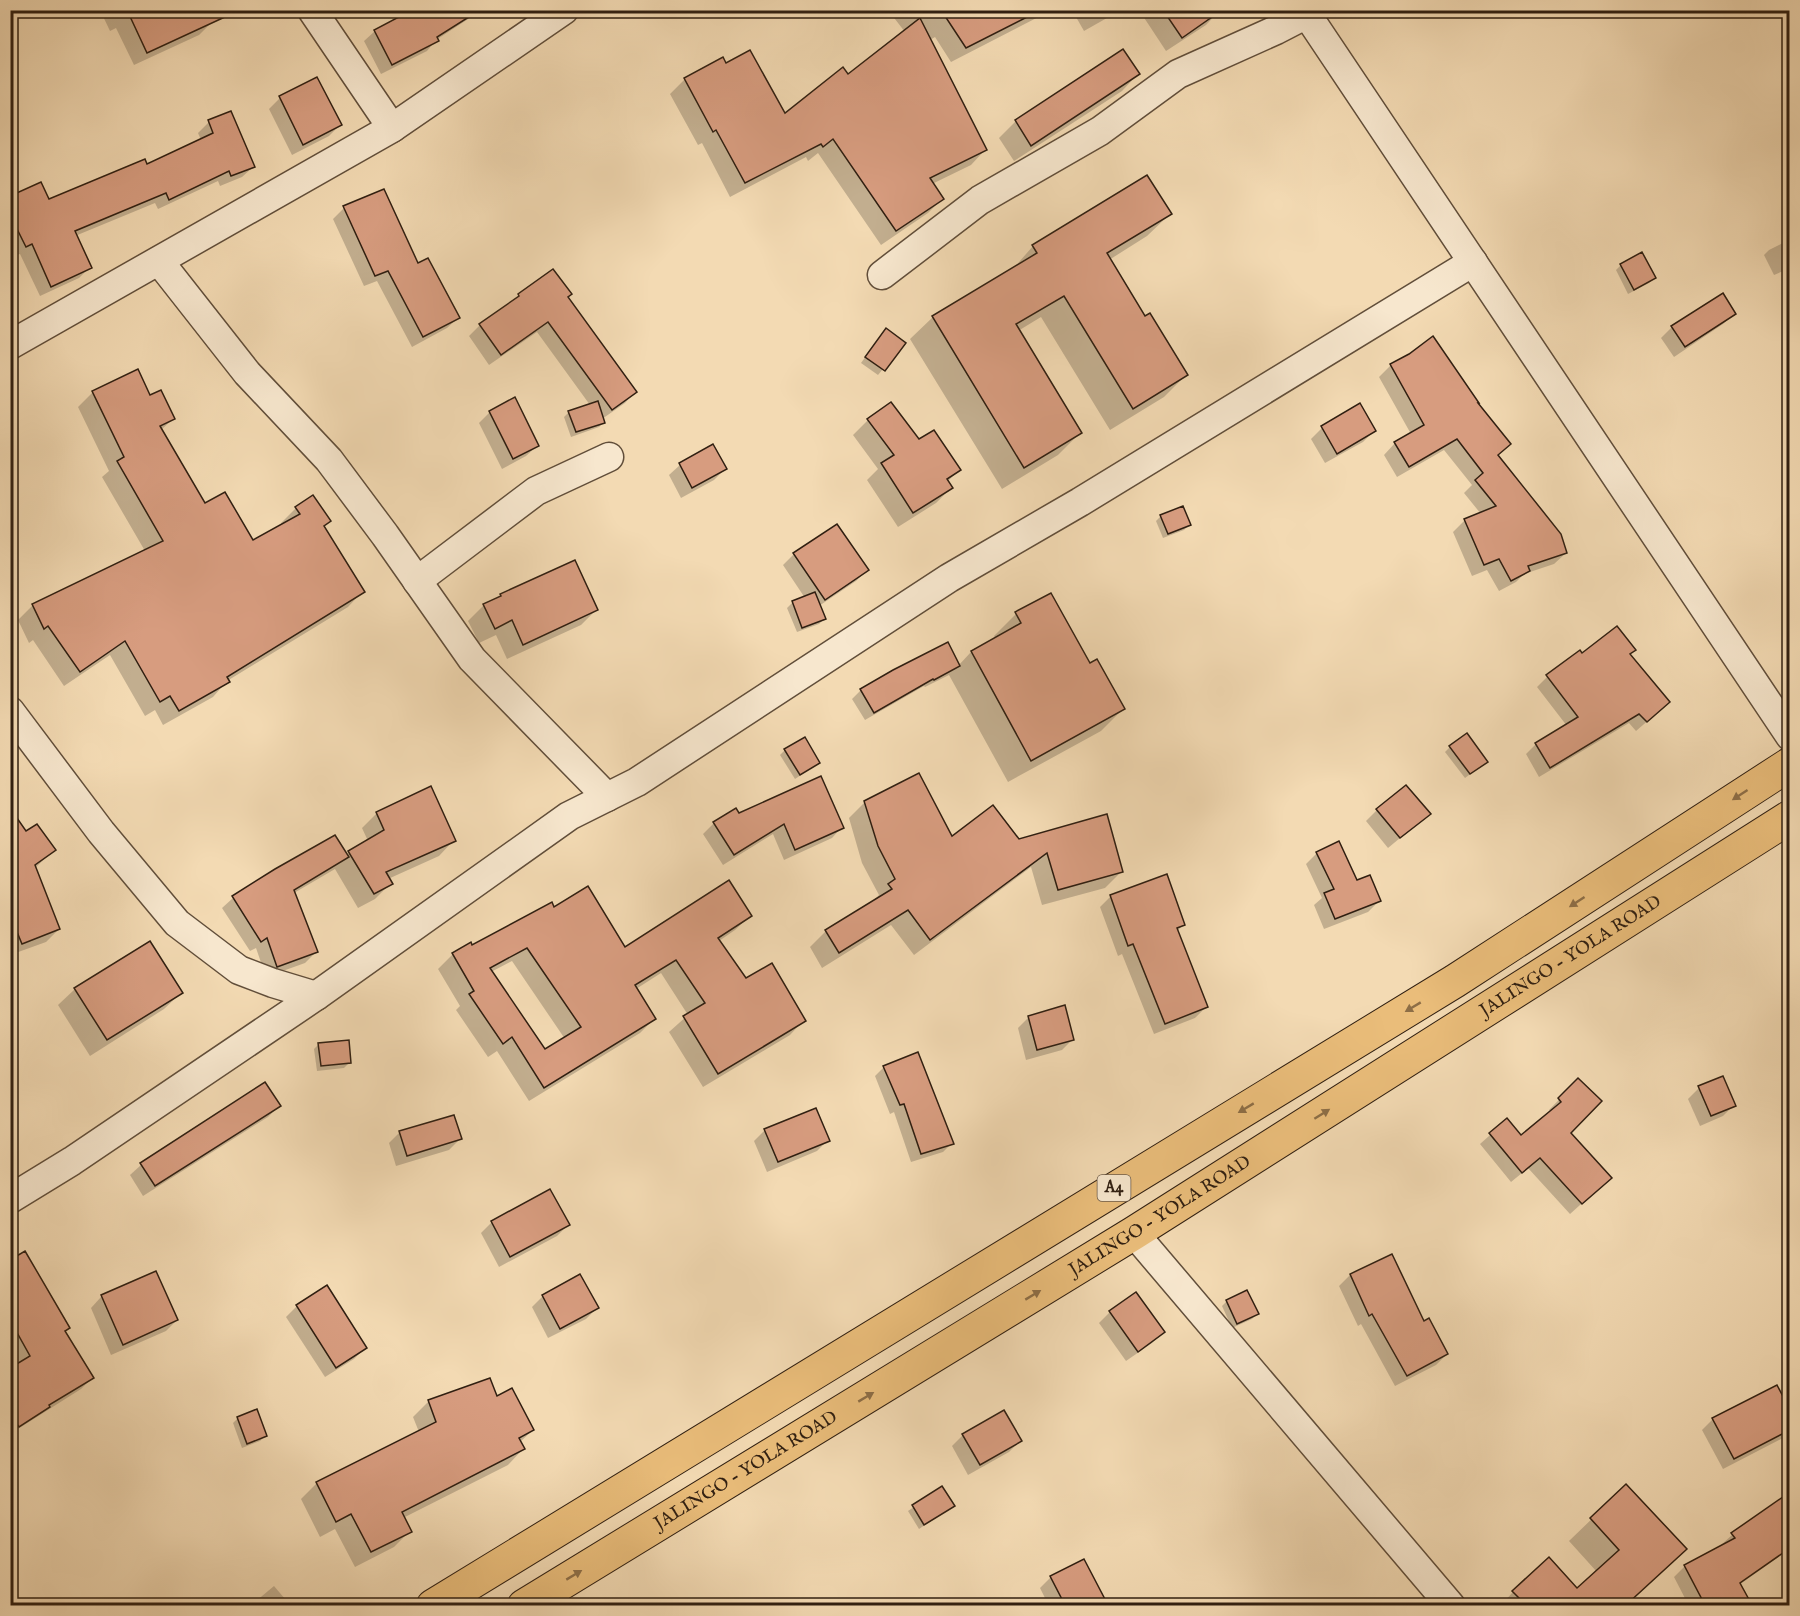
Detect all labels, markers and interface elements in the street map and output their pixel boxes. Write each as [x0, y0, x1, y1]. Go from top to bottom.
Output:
one-way arrow [1732, 790, 1749, 801]
street label: JALINGO - YOLA ROAD [1474, 890, 1666, 1023]
one-way arrow [1569, 896, 1585, 907]
one-way arrow [1405, 1001, 1421, 1012]
one-way arrow [1237, 1103, 1254, 1113]
one-way arrow [1314, 1108, 1330, 1120]
street label: JALINGO - YOLA ROAD [1063, 1150, 1255, 1283]
road number: A4 [1098, 1175, 1130, 1201]
one-way arrow [1025, 1290, 1041, 1301]
one-way arrow [858, 1391, 874, 1402]
street label: JALINGO - YOLA ROAD [648, 1406, 842, 1536]
one-way arrow [566, 1570, 582, 1581]

